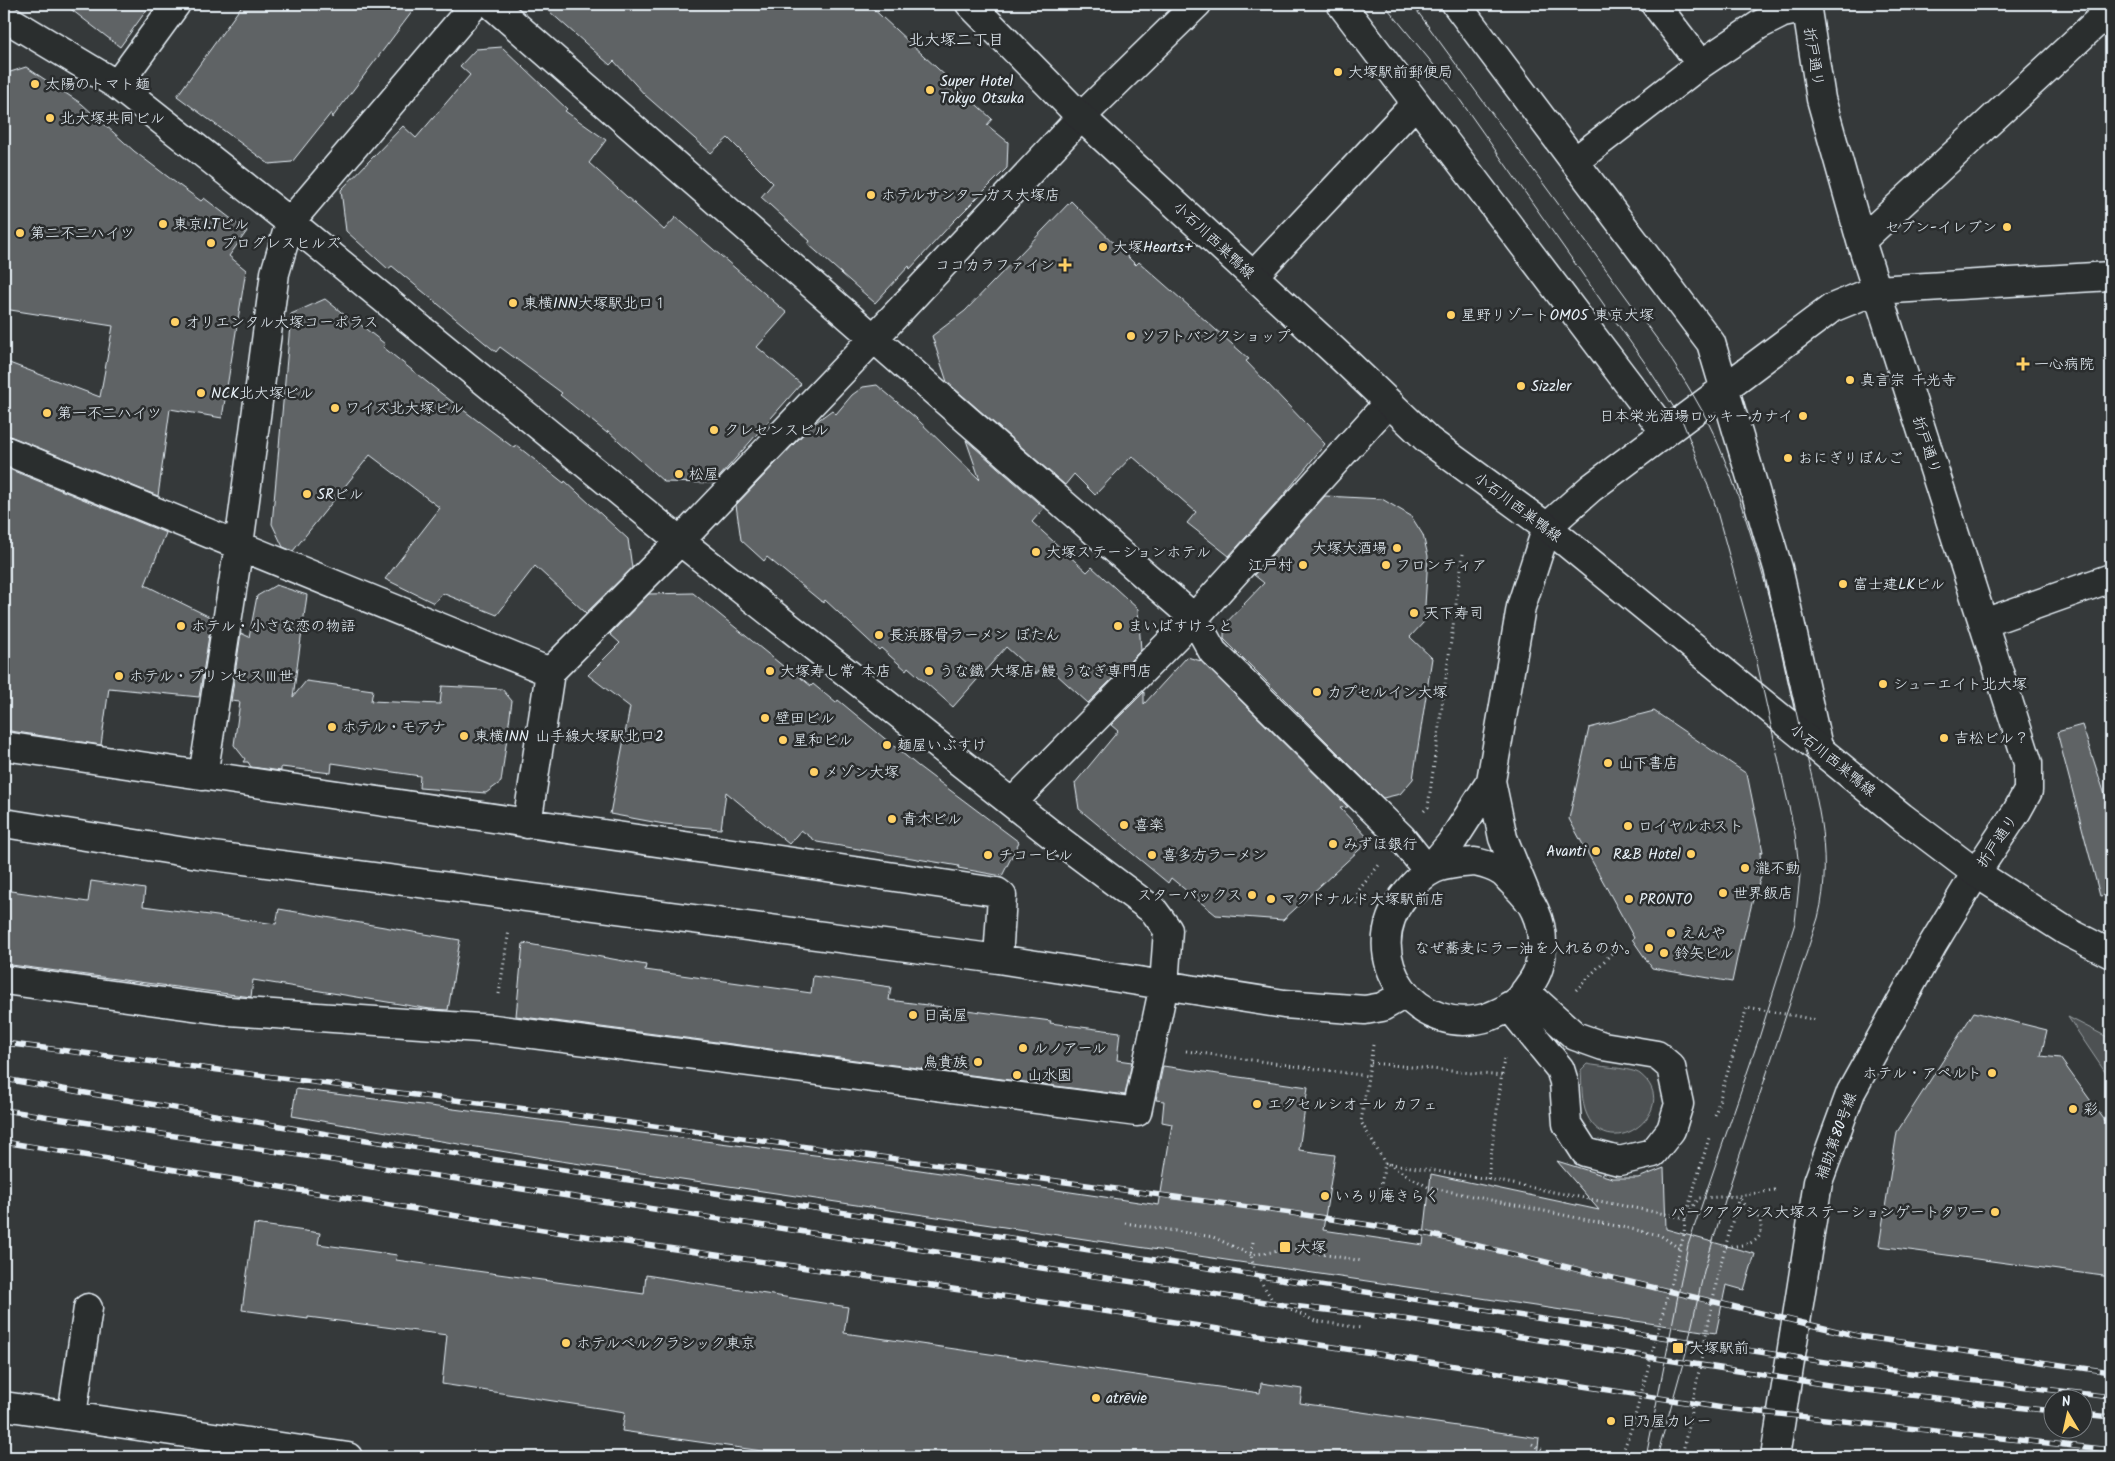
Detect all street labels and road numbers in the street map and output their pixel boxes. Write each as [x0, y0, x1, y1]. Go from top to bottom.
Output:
street label: 折戸通り [1796, 26, 1830, 89]
street label: 小石川西巣鴨線 [1167, 196, 1260, 285]
street label: 折戸通り [1905, 413, 1947, 478]
street label: 小石川西巣鴨線 [1468, 467, 1567, 549]
street label: 小石川西巣鴨線 [1784, 718, 1881, 803]
street label: 折戸通り [1971, 810, 2025, 873]
street label: 補助第80号線 [1810, 1089, 1864, 1183]

